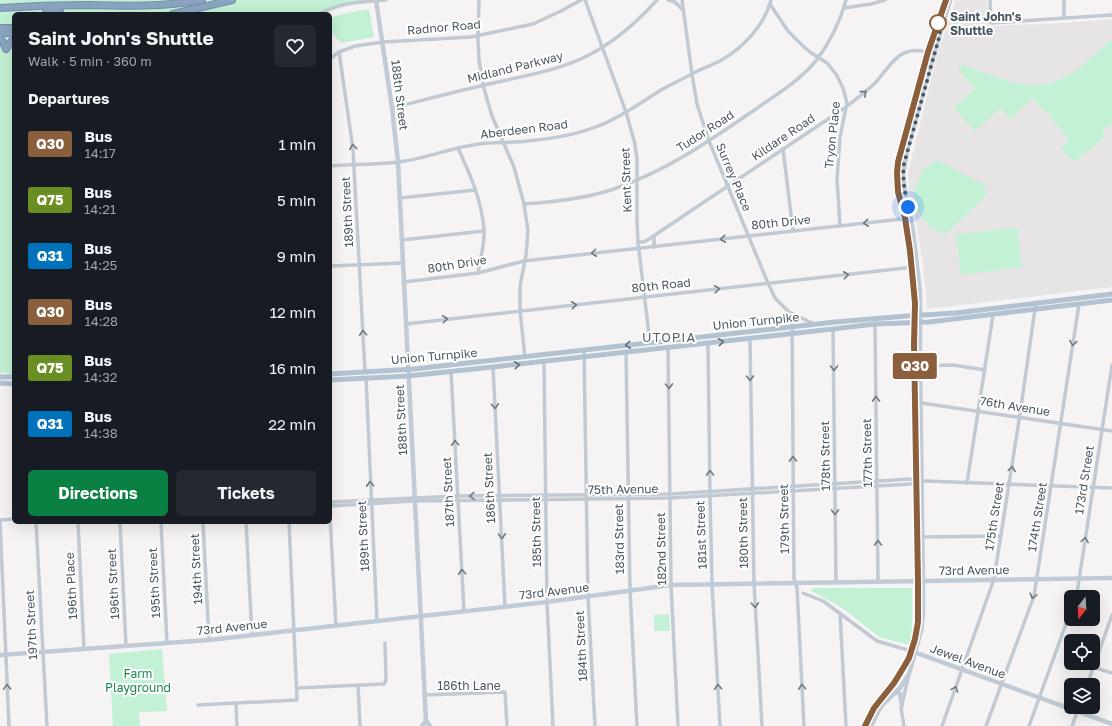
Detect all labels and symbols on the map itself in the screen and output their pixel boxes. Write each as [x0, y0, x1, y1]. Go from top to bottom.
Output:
place label: Saint John's Shuttle [950, 9, 1022, 38]
marker: Saint John's Shuttle [929, 14, 947, 32]
street label: Radnor Road [407, 16, 481, 38]
street label: Midland Parkway [466, 48, 565, 86]
street label: 188th Street [388, 59, 412, 131]
one-way arrow [859, 90, 866, 97]
street label: Tryon Place [821, 101, 843, 169]
street label: Tudor Road [674, 107, 736, 155]
street label: Kildare Road [748, 110, 818, 164]
street label: Aberdeen Road [479, 116, 569, 142]
street label: Surrey Place [713, 141, 755, 213]
one-way arrow [349, 144, 358, 150]
street label: Kent Street [617, 147, 635, 213]
street label: 189th Street [338, 176, 356, 248]
your location [898, 197, 918, 217]
street label: 80th Drive [751, 211, 811, 233]
one-way arrow [863, 218, 869, 227]
one-way arrow [720, 234, 726, 243]
one-way arrow [591, 249, 597, 258]
street label: 80th Drive [426, 252, 488, 276]
one-way arrow [843, 271, 849, 280]
street label: 80th Road [631, 274, 691, 296]
one-way arrow [714, 285, 720, 294]
one-way arrow [571, 301, 577, 310]
street label: Union Turnpike [712, 309, 800, 333]
one-way arrow [442, 315, 448, 324]
district label: UTOPIA [642, 329, 696, 345]
one-way arrow [359, 330, 367, 336]
one-way arrow [718, 337, 724, 346]
one-way arrow [1069, 340, 1078, 346]
one-way arrow [625, 341, 631, 350]
street label: Union Turnpike [390, 345, 478, 367]
line badge: Q30 [892, 353, 938, 379]
one-way arrow [514, 360, 520, 369]
one-way arrow [830, 365, 838, 371]
one-way arrow [746, 375, 754, 381]
one-way arrow [664, 383, 673, 389]
street label: 188th Street [392, 384, 410, 456]
street label: 76th Avenue [979, 393, 1051, 419]
one-way arrow [872, 396, 880, 402]
one-way arrow [491, 403, 499, 409]
street label: 177th Street [859, 418, 875, 488]
street label: 178th Street [817, 421, 833, 491]
one-way arrow [451, 440, 459, 446]
street label: 173rd Street [1071, 444, 1097, 516]
street label: 186th Street [480, 452, 498, 524]
street label: 187th Street [439, 456, 457, 527]
one-way arrow [789, 456, 797, 462]
one-way arrow [1007, 466, 1016, 472]
one-way arrow [706, 470, 714, 476]
street label: 175th Street [981, 480, 1007, 552]
one-way arrow [366, 481, 375, 487]
street label: 75th Avenue [587, 481, 659, 497]
street label: 174th Street [1024, 481, 1050, 553]
street label: 179th Street [776, 484, 792, 554]
one-way arrow [469, 492, 475, 500]
street label: 185th Street [528, 496, 544, 568]
street label: 180th Street [735, 497, 751, 569]
street label: 189th Street [354, 500, 372, 572]
street label: 181st Street [692, 500, 710, 570]
street label: 183rd Street [611, 503, 627, 574]
one-way arrow [831, 509, 840, 515]
street label: 182nd Street [653, 512, 669, 586]
street label: 194th Street [187, 533, 205, 605]
one-way arrow [497, 533, 506, 539]
one-way arrow [1080, 537, 1089, 543]
one-way arrow [874, 540, 882, 546]
street label: 195th Street [145, 547, 163, 619]
street label: 196th Street [104, 548, 122, 620]
street label: 196th Place [62, 552, 80, 620]
street label: 73rd Avenue [939, 562, 1010, 578]
one-way arrow [457, 569, 466, 575]
street label: 73rd Avenue [518, 579, 590, 603]
street label: 197th Street [22, 589, 40, 660]
north arrow [1064, 590, 1100, 626]
one-way arrow [1030, 592, 1038, 599]
one-way arrow [751, 602, 759, 608]
street label: 184th Street [572, 610, 590, 682]
street label: 73rd Avenue [196, 616, 268, 638]
street label: Jewel Avenue [928, 640, 1008, 682]
park label: Farm Playground [105, 666, 171, 695]
street label: 186th Lane [437, 678, 501, 693]
one-way arrow [3, 684, 12, 690]
one-way arrow [714, 684, 722, 690]
one-way arrow [797, 684, 806, 690]
one-way arrow [951, 686, 959, 693]

